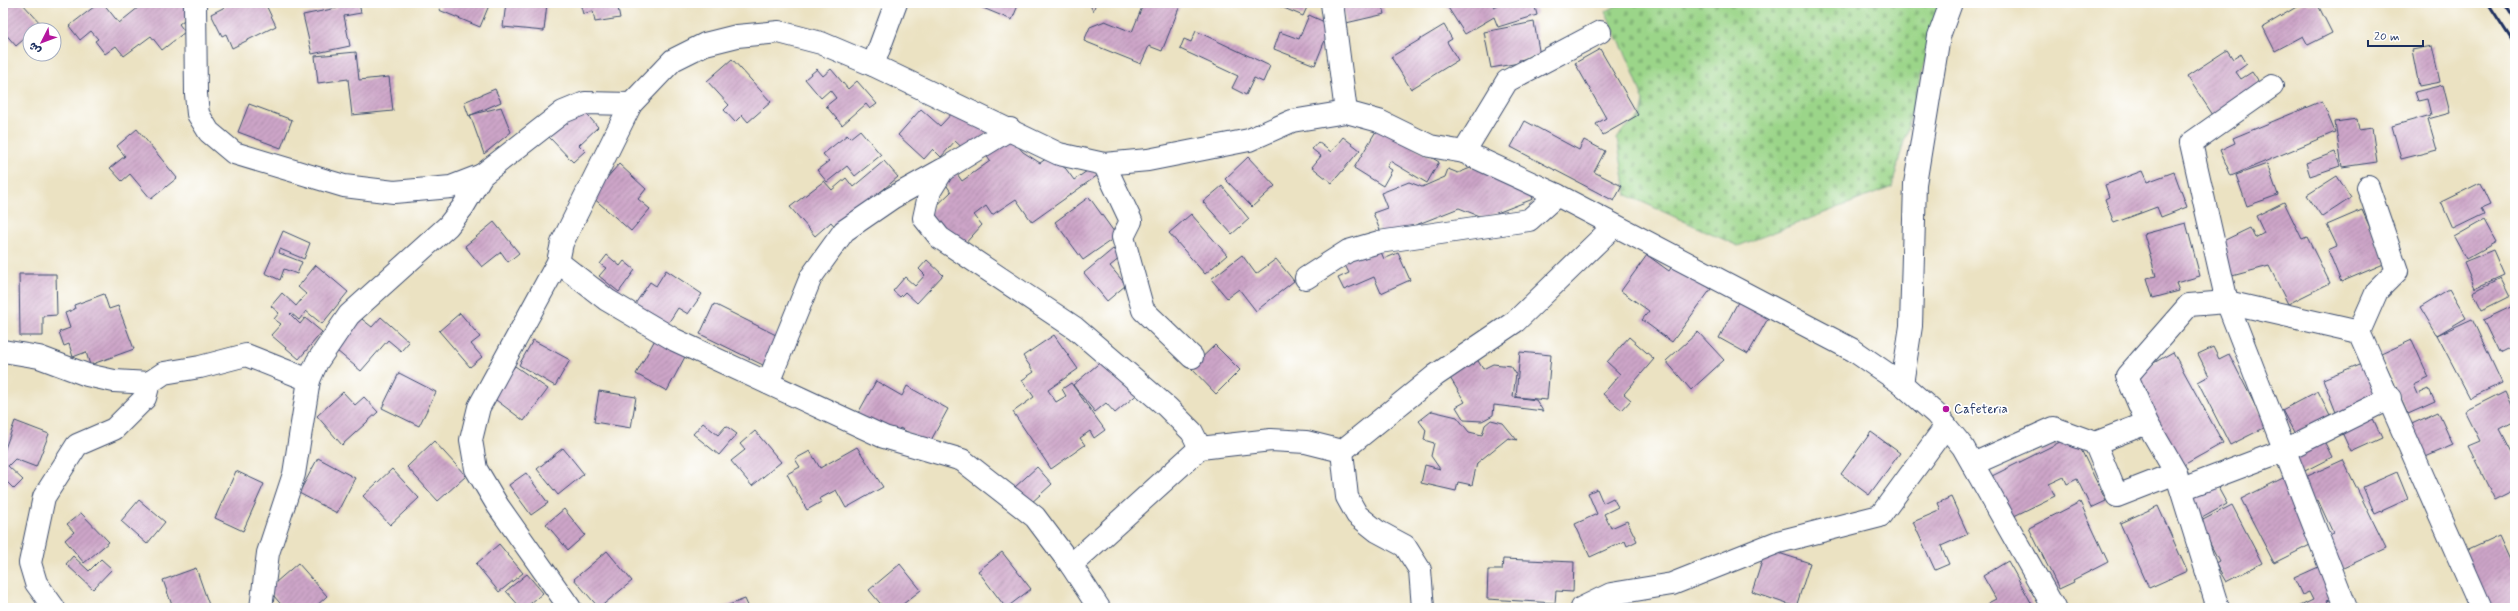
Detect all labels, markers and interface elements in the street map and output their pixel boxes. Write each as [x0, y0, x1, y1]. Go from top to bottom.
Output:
north arrow [22, 22, 62, 62]
scale bar [2368, 22, 2423, 48]
text: 20 m [2374, 29, 2400, 45]
text: ش [26, 39, 45, 57]
place label: Cafeteria [1954, 401, 2008, 418]
marker: Cafeteria [1941, 404, 1951, 414]

